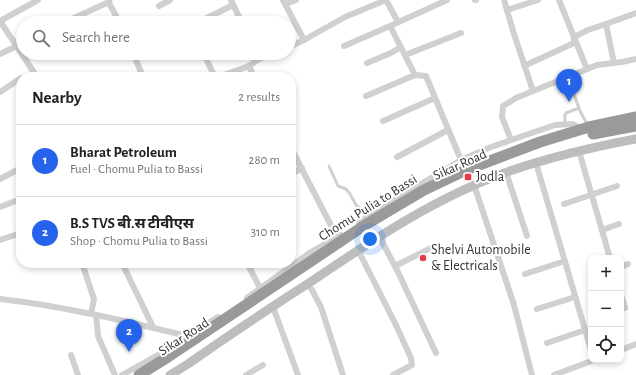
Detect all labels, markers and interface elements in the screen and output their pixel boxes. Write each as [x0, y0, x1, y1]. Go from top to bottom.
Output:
search box [16, 16, 296, 60]
icon: search [30, 27, 52, 49]
text: Search here [62, 30, 130, 45]
pin: 1 [556, 69, 582, 102]
text: Nearby [32, 89, 82, 106]
text: 2 results [238, 91, 280, 104]
text: Bharat Petroleum [70, 145, 177, 160]
street label: Sikar Road [431, 147, 489, 183]
text: 1 [43, 154, 47, 167]
text: 280 m [249, 154, 280, 167]
text: Fuel · Chomu Pulia to Bassi [70, 163, 203, 176]
place label: Jodla [476, 170, 505, 184]
street label: Chomu Pulia to Bassi [316, 172, 420, 244]
marker: Jodla [463, 172, 473, 182]
text: B.S TVS बी.स टीवीएस [70, 216, 194, 231]
text: 2 [42, 226, 48, 239]
text: 310 m [251, 226, 280, 239]
your location [360, 229, 380, 249]
text: Shop · Chomu Pulia to Bassi [70, 235, 208, 248]
place label: Shelvi Automobile & Electricals [431, 243, 531, 273]
marker: Shelvi Automobile & Electricals [418, 253, 428, 263]
map controls [588, 255, 624, 363]
button: + [588, 255, 624, 291]
button: − [588, 291, 624, 327]
street label: Sikar Road [156, 316, 212, 358]
pin: 2 [116, 319, 142, 352]
button: locate [588, 327, 624, 363]

